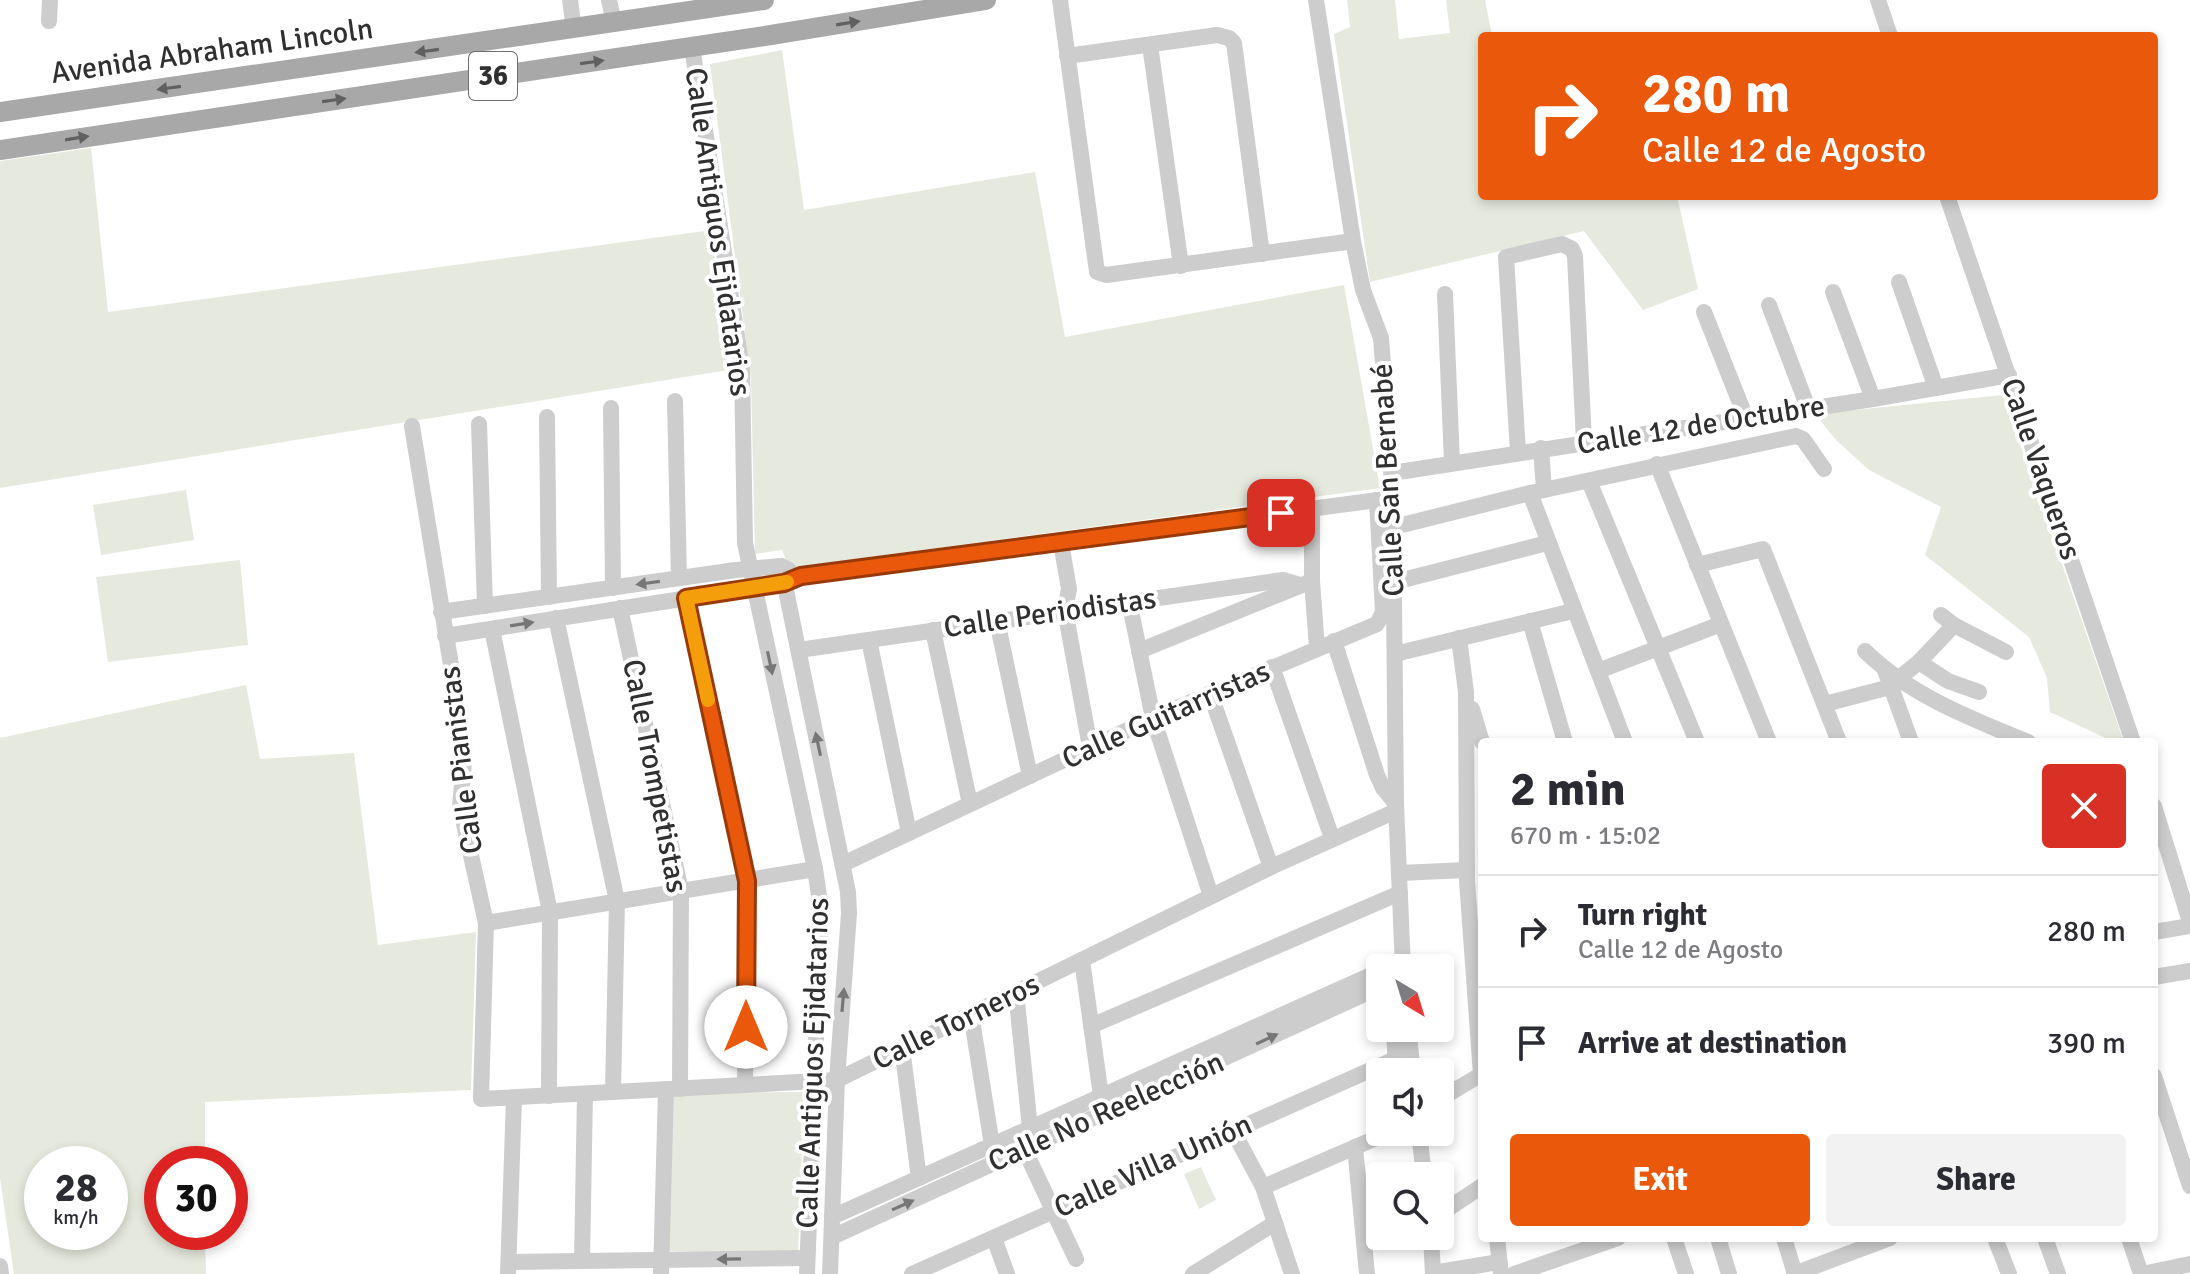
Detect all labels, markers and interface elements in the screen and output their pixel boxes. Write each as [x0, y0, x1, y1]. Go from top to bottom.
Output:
street label: Avenida Abraham Lincoln [49, 10, 375, 92]
one-way arrow [836, 16, 861, 28]
one-way arrow [414, 45, 439, 58]
road number: 36 [469, 52, 517, 100]
one-way arrow [579, 55, 604, 68]
text: 280 m [1642, 59, 1790, 128]
icon: right [1510, 64, 1614, 168]
street label: Calle Antiguos Ejidatarios [677, 65, 759, 399]
one-way arrow [156, 82, 181, 95]
one-way arrow [322, 93, 347, 106]
text: Calle 12 de Agosto [1642, 128, 1926, 173]
one-way arrow [65, 131, 90, 144]
street label: Calle San Bernabé [1363, 363, 1413, 597]
street label: Calle Vaqueros [1993, 373, 2089, 565]
street label: Calle 12 de Octubre [1574, 387, 1828, 463]
pin [1247, 479, 1315, 547]
icon: arrive [1259, 491, 1303, 535]
one-way arrow [635, 577, 660, 590]
street label: Calle Periodistas [941, 580, 1159, 646]
one-way arrow [510, 617, 535, 629]
one-way arrow [764, 651, 777, 676]
street label: Calle Guitarristas [1056, 653, 1276, 777]
street label: Calle Trompetistas [614, 656, 696, 896]
street label: Calle Pianistas [431, 664, 491, 856]
one-way arrow [811, 731, 824, 756]
text: 2 min [1510, 760, 1626, 819]
button: close [2042, 764, 2126, 848]
text: 670 m · 15:02 [1510, 820, 1661, 852]
street label: Calle Antiguos Ejidatarios [789, 897, 837, 1229]
text: Turn right [1578, 897, 1707, 934]
icon: right [1510, 909, 1554, 953]
text: 280 m [2047, 913, 2126, 950]
text: Calle 12 de Agosto [1578, 934, 1783, 966]
north arrow [1366, 954, 1454, 1042]
map controls [1366, 954, 1454, 1250]
street label: Calle Torneros [866, 966, 1046, 1078]
position arrow [704, 985, 788, 1069]
one-way arrow [837, 987, 850, 1012]
icon: arrive [1510, 1021, 1554, 1065]
text: Arrive at destination [1578, 1025, 1847, 1062]
text: 390 m [2047, 1025, 2126, 1062]
one-way arrow [1255, 1032, 1279, 1046]
street label: Calle No Reelección [982, 1043, 1230, 1181]
button: sound [1366, 1058, 1454, 1146]
street label: Calle Villa Unión [1048, 1106, 1258, 1226]
button: Exit [1510, 1134, 1810, 1226]
button: Share [1826, 1134, 2126, 1226]
speed limit sign: 30 [144, 1146, 248, 1250]
button: search [1366, 1162, 1454, 1250]
text: 28 [54, 1163, 98, 1213]
one-way arrow [891, 1198, 915, 1211]
text: km/h [53, 1205, 99, 1230]
one-way arrow [716, 1253, 741, 1265]

